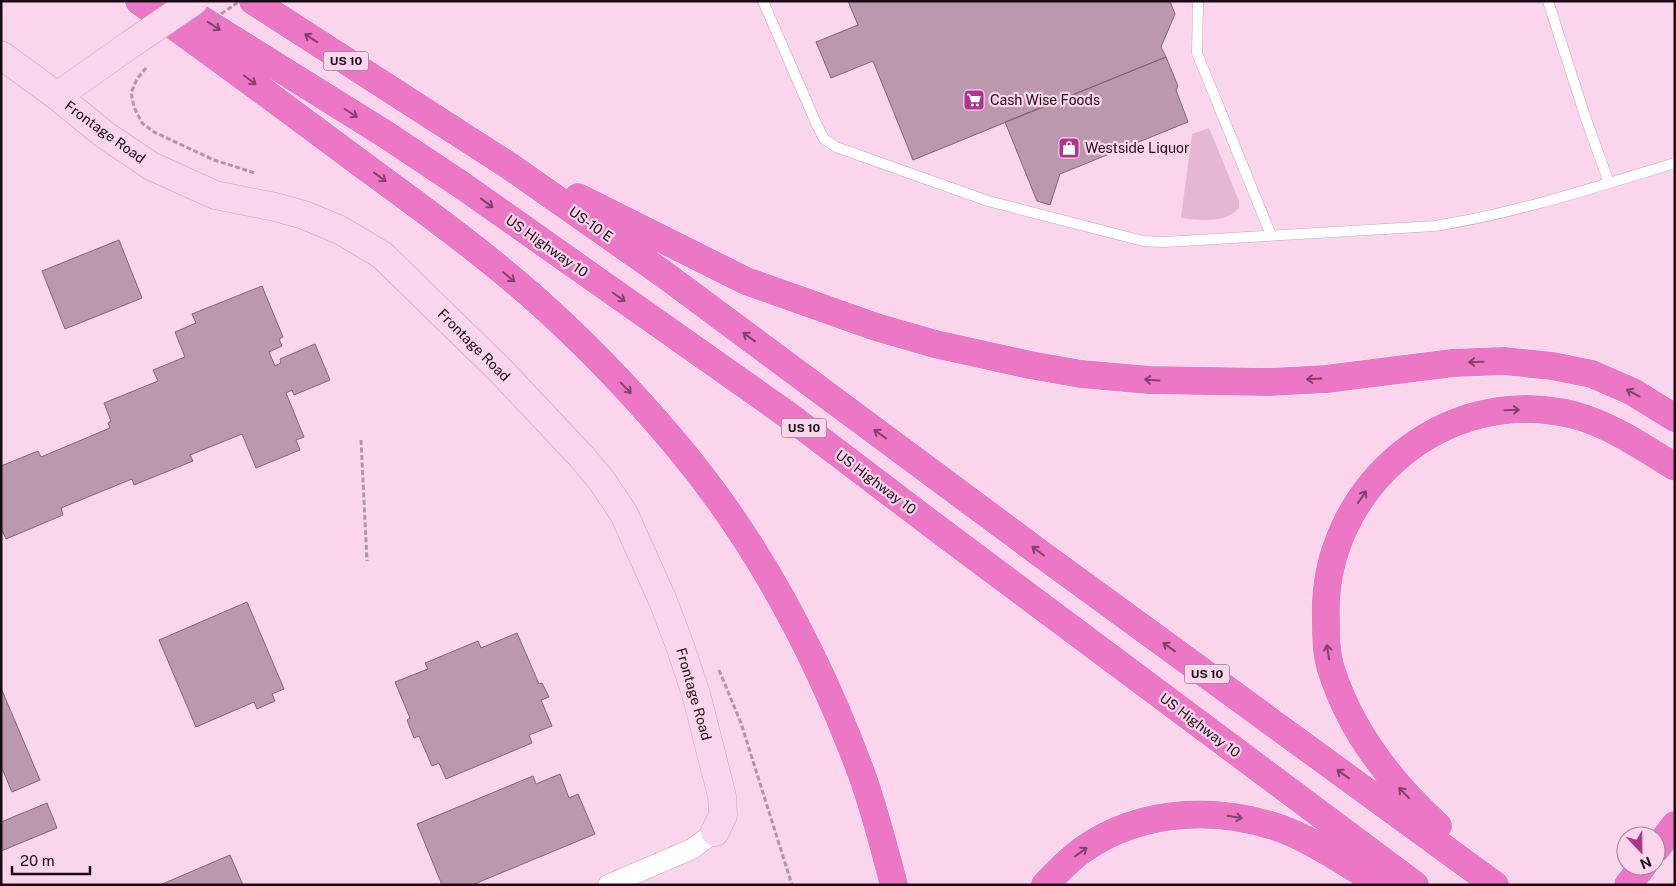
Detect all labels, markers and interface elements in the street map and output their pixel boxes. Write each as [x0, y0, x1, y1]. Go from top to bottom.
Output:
one-way arrow [207, 21, 221, 32]
one-way arrow [304, 33, 318, 43]
road number: US 10 [324, 51, 368, 70]
one-way arrow [243, 75, 257, 85]
supermarket icon: Cash Wise Foods [962, 88, 986, 112]
place label: Cash Wise Foods [990, 92, 1100, 108]
street label: Frontage Road [62, 97, 148, 167]
one-way arrow [344, 109, 358, 119]
shop icon: Westside Liquor [1057, 136, 1081, 160]
place label: Westside Liquor [1085, 140, 1190, 156]
one-way arrow [373, 172, 386, 183]
one-way arrow [480, 198, 494, 208]
street label: US-10 E [566, 203, 616, 245]
street label: US Highway 10 [503, 212, 591, 280]
one-way arrow [502, 271, 515, 282]
one-way arrow [612, 292, 626, 302]
street label: Frontage Road [435, 306, 513, 384]
one-way arrow [742, 332, 756, 342]
one-way arrow [1468, 357, 1484, 366]
one-way arrow [1307, 375, 1323, 384]
one-way arrow [1144, 376, 1160, 385]
one-way arrow [620, 382, 632, 395]
one-way arrow [1626, 387, 1641, 397]
one-way arrow [1504, 406, 1520, 415]
road number: US 10 [782, 418, 826, 438]
one-way arrow [874, 428, 887, 439]
street label: US Highway 10 [833, 447, 919, 517]
one-way arrow [1357, 490, 1367, 504]
one-way arrow [1031, 546, 1045, 556]
one-way arrow [1162, 642, 1176, 652]
one-way arrow [1322, 644, 1332, 660]
street label: Frontage Road [673, 646, 715, 742]
road number: US 10 [1184, 664, 1230, 684]
street label: US Highway 10 [1157, 690, 1243, 760]
one-way arrow [1337, 768, 1350, 779]
one-way arrow [1398, 786, 1410, 799]
one-way arrow [1227, 813, 1243, 823]
north arrow [1616, 826, 1666, 876]
scale bar [12, 844, 90, 876]
one-way arrow [1074, 847, 1088, 857]
text: 20 m [20, 852, 55, 869]
text: N [1638, 854, 1654, 873]

